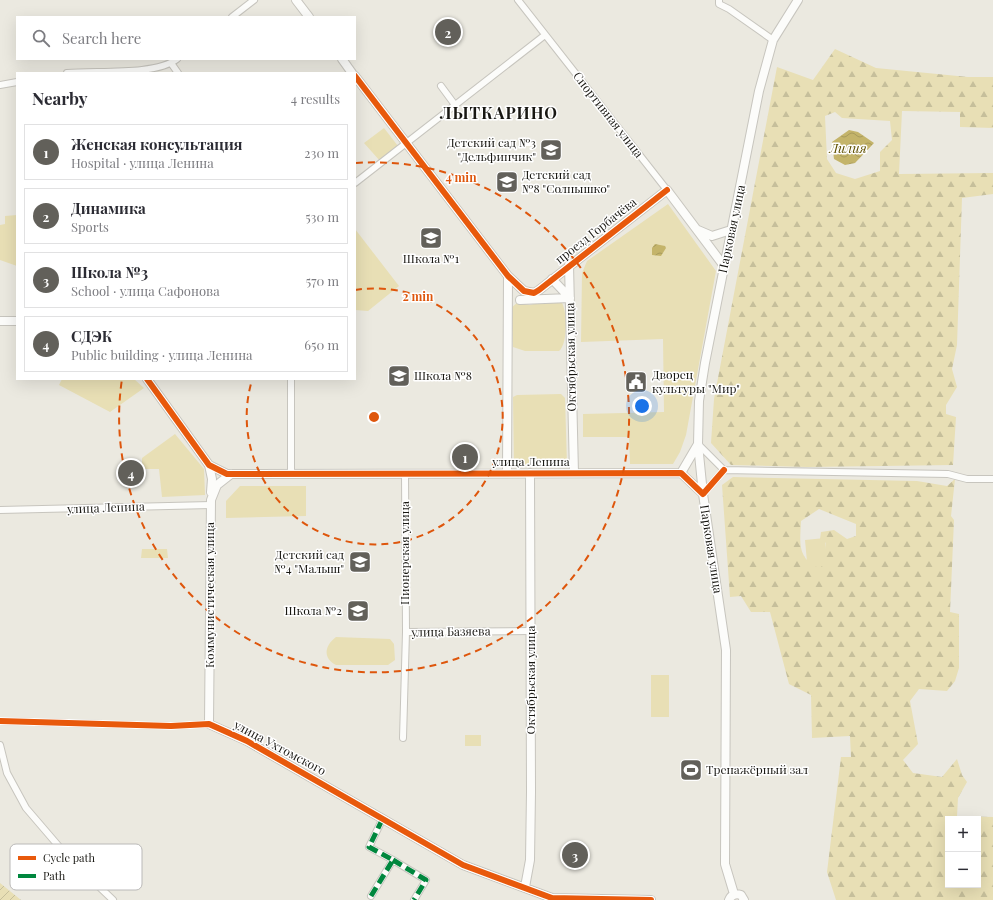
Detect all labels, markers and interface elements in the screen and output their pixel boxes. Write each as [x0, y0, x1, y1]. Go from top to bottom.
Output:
search box [16, 16, 356, 60]
pin: 2 [435, 17, 461, 47]
icon: search [30, 27, 52, 49]
text: Search here [62, 28, 141, 48]
street label: Спортивная улица [570, 68, 647, 161]
text: Nearby [32, 87, 87, 109]
text: 4 results [291, 90, 340, 107]
district label: ЛЫТКАРИНО [439, 102, 558, 123]
text: Женская консультация [71, 134, 243, 154]
place label: Детский сад №3 "Дельфинчик" [447, 134, 536, 164]
school or university icon: Детский сад №3 "Дельфинчик" [538, 137, 564, 163]
water label: Лилия [828, 139, 867, 156]
text: 1 [44, 144, 48, 161]
text: 230 m [304, 144, 339, 161]
text: Hospital · улица Ленина [71, 154, 214, 171]
place label: Детский сад №8 "Солнышко" [522, 166, 610, 196]
text: 4 min [445, 169, 477, 185]
school or university icon: Детский сад №8 "Солнышко" [494, 169, 520, 195]
street label: Парковая улица [714, 183, 748, 274]
street label: проезд Горбачёва [552, 193, 639, 267]
text: Динамика [71, 198, 146, 218]
text: 2 [43, 208, 49, 225]
text: 530 m [305, 208, 339, 225]
text: Sports [71, 218, 109, 235]
school or university icon: Школа №1 [418, 225, 444, 251]
place label: Школа №1 [403, 250, 460, 266]
text: Школа №3 [71, 262, 148, 282]
text: 3 [43, 272, 49, 289]
text: 570 m [306, 272, 339, 289]
text: School · улица Сафонова [71, 282, 220, 299]
text: 2 min [403, 288, 434, 304]
street label: Октябрьская улица [561, 302, 579, 412]
text: СДЭК [71, 326, 113, 346]
text: 4 [43, 336, 49, 353]
text: 650 m [304, 336, 339, 353]
text: Public building · улица Ленина [71, 346, 253, 363]
school or university icon: Школа №8 [386, 363, 412, 389]
place label: Дворец культуры "Мир" [652, 366, 740, 396]
place label: Школа №8 [414, 367, 472, 383]
public building icon: Дворец культуры "Мир" [623, 369, 649, 395]
your location [632, 396, 652, 416]
centre of rings [367, 410, 381, 424]
pin: 1 [452, 442, 478, 472]
street label: улица Ленина [491, 453, 570, 469]
pin: 4 [118, 458, 144, 488]
street label: улица Ленина [66, 498, 145, 516]
street label: Пионерская улица [396, 501, 412, 605]
street label: Парковая улица [697, 503, 727, 594]
street label: Коммунистическая улица [201, 522, 217, 668]
place label: Детский сад №4 "Малыш" [274, 546, 345, 576]
school or university icon: Детский сад №4 "Малыш" [347, 549, 373, 575]
school or university icon: Школа №2 [345, 598, 371, 624]
place label: Школа №2 [284, 602, 342, 618]
street label: улица Базяева [410, 622, 491, 640]
street label: Октябрьская улица [522, 626, 538, 734]
street label: улица Ухтомского [231, 716, 330, 778]
sports icon: Тренажёрный зал [678, 757, 704, 783]
place label: Тренажёрный зал [706, 761, 808, 777]
map controls [945, 816, 981, 888]
button: + [945, 816, 981, 852]
pin: 3 [562, 840, 588, 870]
legend [10, 844, 142, 890]
text: Cycle path [43, 850, 95, 865]
button: − [945, 852, 981, 888]
text: Path [43, 868, 66, 883]

